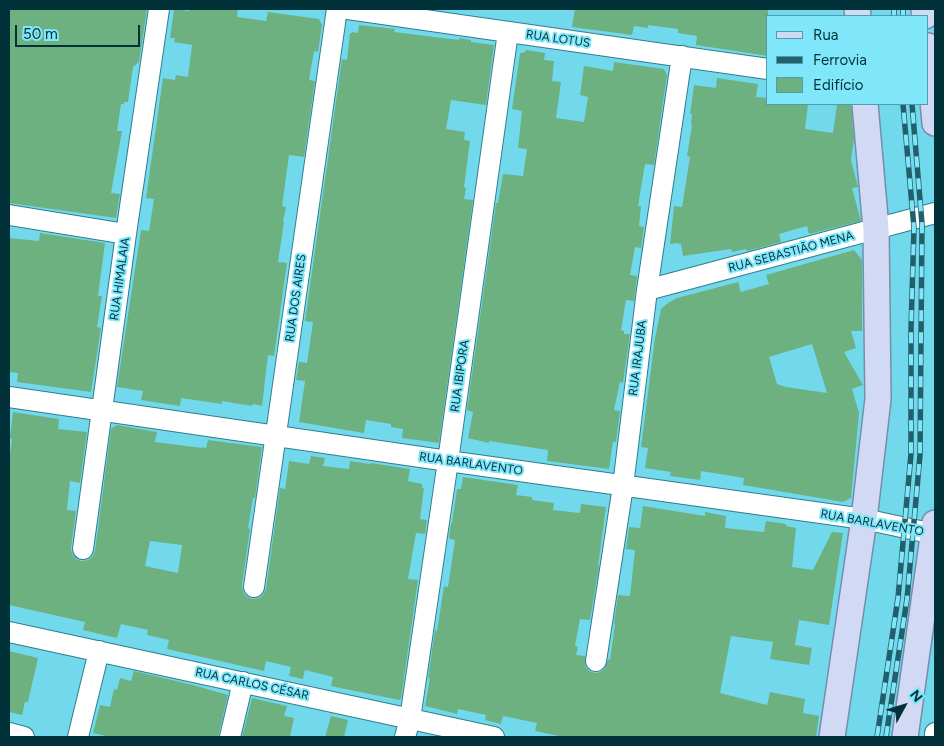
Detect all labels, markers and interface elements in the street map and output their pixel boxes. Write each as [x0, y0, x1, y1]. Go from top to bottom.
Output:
scale bar [18, 15, 142, 47]
legend [766, 15, 929, 105]
text: 50 m [23, 25, 58, 43]
text: Rua [813, 26, 838, 44]
street label: RUA LOTUS [525, 27, 591, 51]
text: Ferrovia [813, 51, 867, 69]
text: Edifício [813, 76, 863, 94]
street label: RUA SEBASTIÃO MENA [727, 228, 855, 276]
street label: RUA HIMALAIA [107, 237, 133, 321]
street label: RUA DOS AIRES [283, 253, 309, 343]
street label: RUA IRAJUBA [626, 319, 650, 397]
street label: RUA IBIPORA [448, 339, 472, 413]
street label: RUA BARLAVENTO [418, 450, 524, 478]
street label: RUA BARLAVENTO [819, 507, 925, 539]
street label: RUA CARLOS CÉSAR [194, 665, 310, 703]
north arrow [879, 681, 929, 731]
text: N [906, 687, 926, 706]

